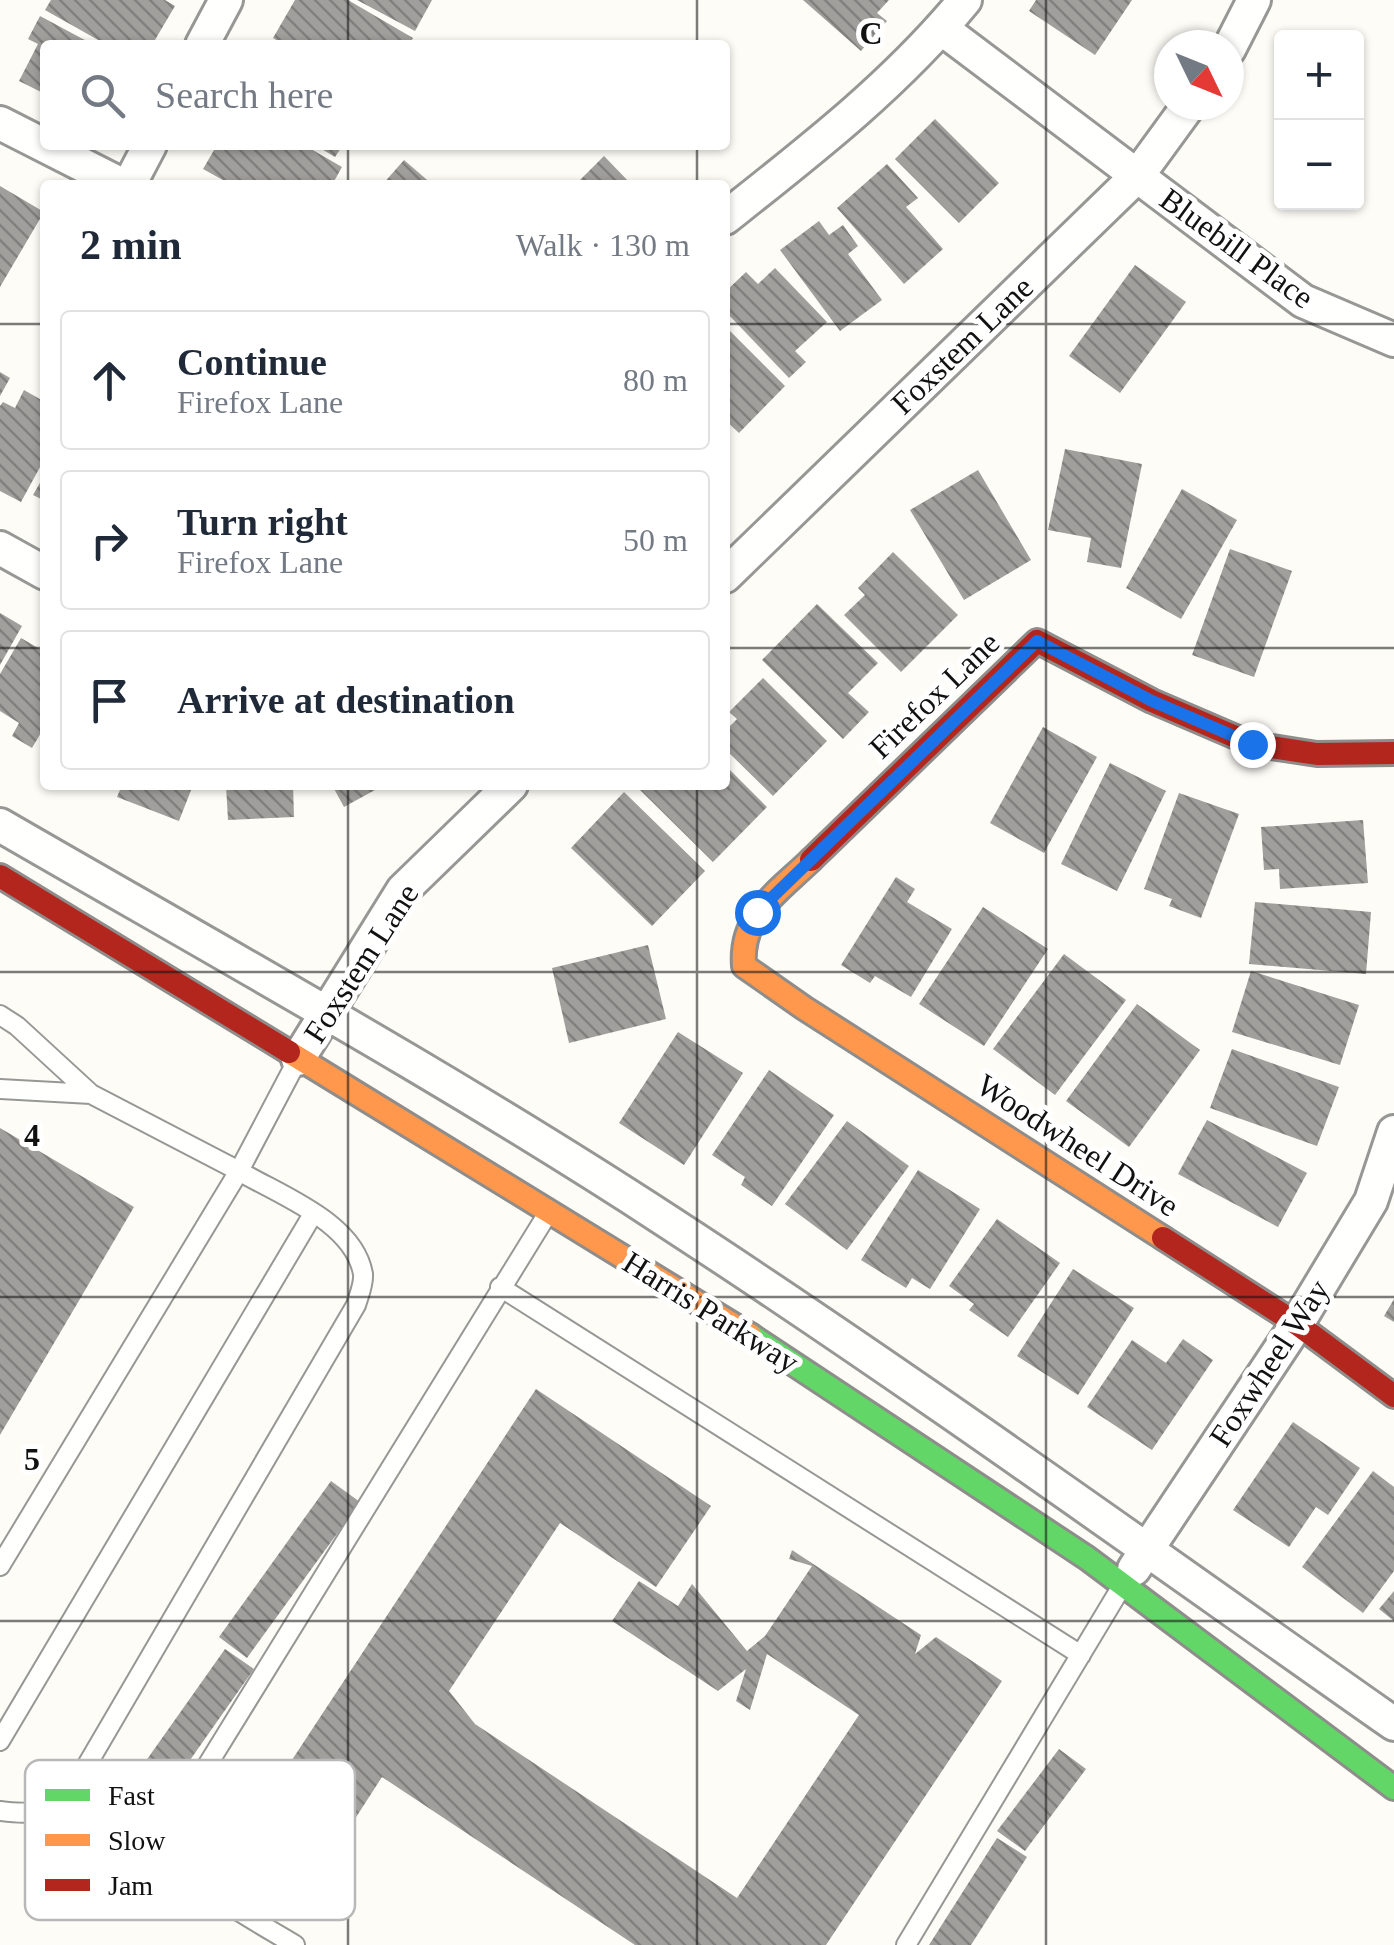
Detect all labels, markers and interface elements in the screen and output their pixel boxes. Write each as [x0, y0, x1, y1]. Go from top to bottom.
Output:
text: C [859, 15, 883, 51]
north arrow [1154, 30, 1244, 120]
map controls [1274, 30, 1364, 210]
button: + [1274, 30, 1364, 120]
search box [40, 40, 730, 150]
icon: search [75, 68, 130, 123]
text: Search here [155, 74, 333, 116]
button: − [1274, 120, 1364, 210]
street label: Bluebill Place [1153, 180, 1321, 316]
text: 2 min [80, 222, 182, 268]
text: Walk · 130 m [516, 227, 690, 263]
street label: Foxstem Lane [884, 269, 1040, 421]
text: Continue [177, 341, 327, 383]
icon: ahead [82, 353, 137, 408]
text: 80 m [623, 362, 688, 398]
text: Firefox Lane [177, 384, 343, 420]
text: Turn right [177, 501, 348, 543]
icon: right [82, 513, 137, 568]
text: 50 m [623, 522, 688, 558]
text: Firefox Lane [177, 544, 343, 580]
street label: Firefox Lane [862, 624, 1006, 766]
icon: arrive [82, 673, 137, 728]
text: Arrive at destination [177, 679, 515, 721]
route end [1230, 722, 1276, 768]
street label: Foxstem Lane [296, 877, 426, 1049]
route start [735, 890, 781, 936]
street label: Woodwheel Drive [971, 1066, 1185, 1224]
text: 4 [24, 1117, 40, 1153]
street label: Harris Parkway [617, 1244, 805, 1380]
street label: Foxwheel Way [1202, 1273, 1336, 1453]
text: 5 [24, 1441, 40, 1477]
legend [25, 1760, 355, 1920]
text: Fast [108, 1780, 155, 1811]
text: Slow [108, 1825, 166, 1856]
text: Jam [108, 1870, 153, 1901]

